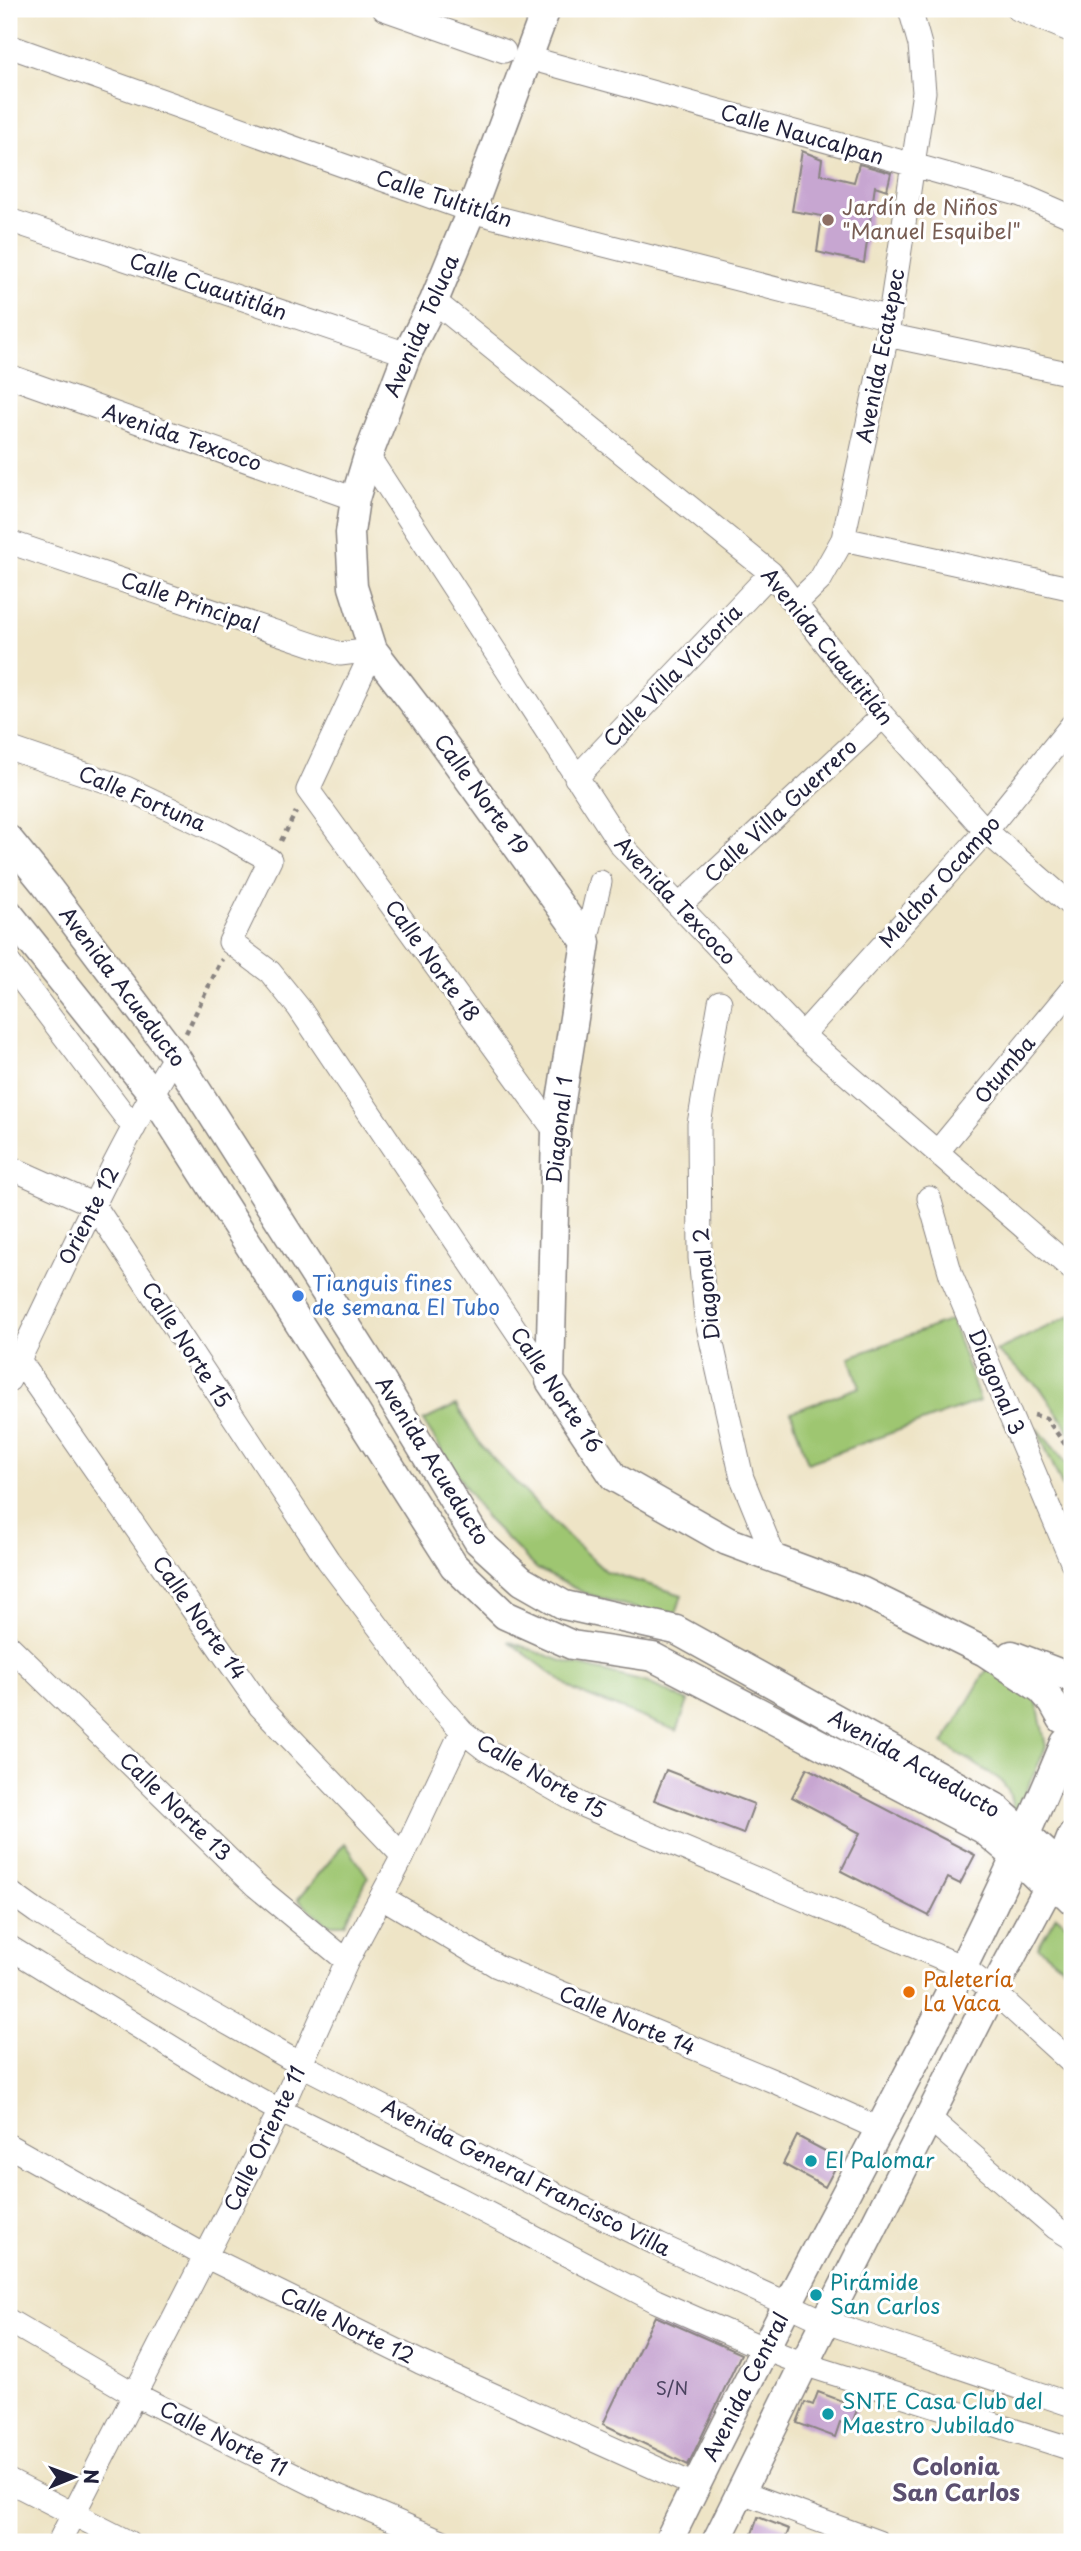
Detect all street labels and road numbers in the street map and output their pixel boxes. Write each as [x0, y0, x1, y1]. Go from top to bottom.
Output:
street label: Calle Naucalpan [717, 94, 888, 172]
street label: Calle Tultitlán [372, 160, 517, 234]
street label: Calle Cuautitlán [125, 243, 292, 327]
street label: Avenida Toluca [374, 248, 466, 402]
street label: Avenida Ecatepec [846, 266, 912, 445]
street label: Avenida Texcoco [99, 394, 267, 478]
street label: Avenida Cuautitlán [755, 560, 902, 732]
street label: Calle Principal [117, 562, 265, 640]
street label: Calle Villa Victoria [595, 595, 749, 753]
street label: Calle Norte 19 [427, 726, 538, 861]
street label: Calle Villa Guerrero [696, 730, 863, 889]
street label: Calle Fortuna [74, 756, 212, 838]
street label: Melchor Ocampo [870, 807, 1007, 954]
street label: Avenida Texcoco [608, 828, 745, 971]
street label: Calle Norte 18 [378, 892, 489, 1028]
street label: Avenida Acueducto [53, 899, 195, 1073]
street label: Otumba [965, 1028, 1042, 1110]
street label: Diagonal 1 [536, 1074, 580, 1185]
street label: Oriente 12 [49, 1160, 126, 1270]
street label: Diagonal 2 [683, 1226, 727, 1342]
street label: Calle Norte 15 [135, 1274, 241, 1413]
street label: Calle Norte 16 [504, 1319, 612, 1458]
street label: Diagonal 3 [961, 1323, 1034, 1439]
street label: Avenida Acueducto [369, 1369, 499, 1551]
street label: Calle Norte 14 [146, 1548, 255, 1686]
street label: Avenida Acueducto [823, 1700, 1007, 1825]
street label: Calle Norte 15 [471, 1725, 613, 1825]
street label: Calle Norte 13 [113, 1744, 240, 1868]
street label: Calle Norte 14 [555, 1976, 701, 2062]
street label: Calle Oriente 11 [214, 2060, 312, 2216]
street label: Avenida General Francisco Villa [377, 2089, 677, 2263]
street label: Calle Norte 12 [275, 2278, 420, 2371]
street label: Avenida Central [693, 2306, 796, 2466]
street label: Calle Norte 11 [154, 2391, 293, 2483]

